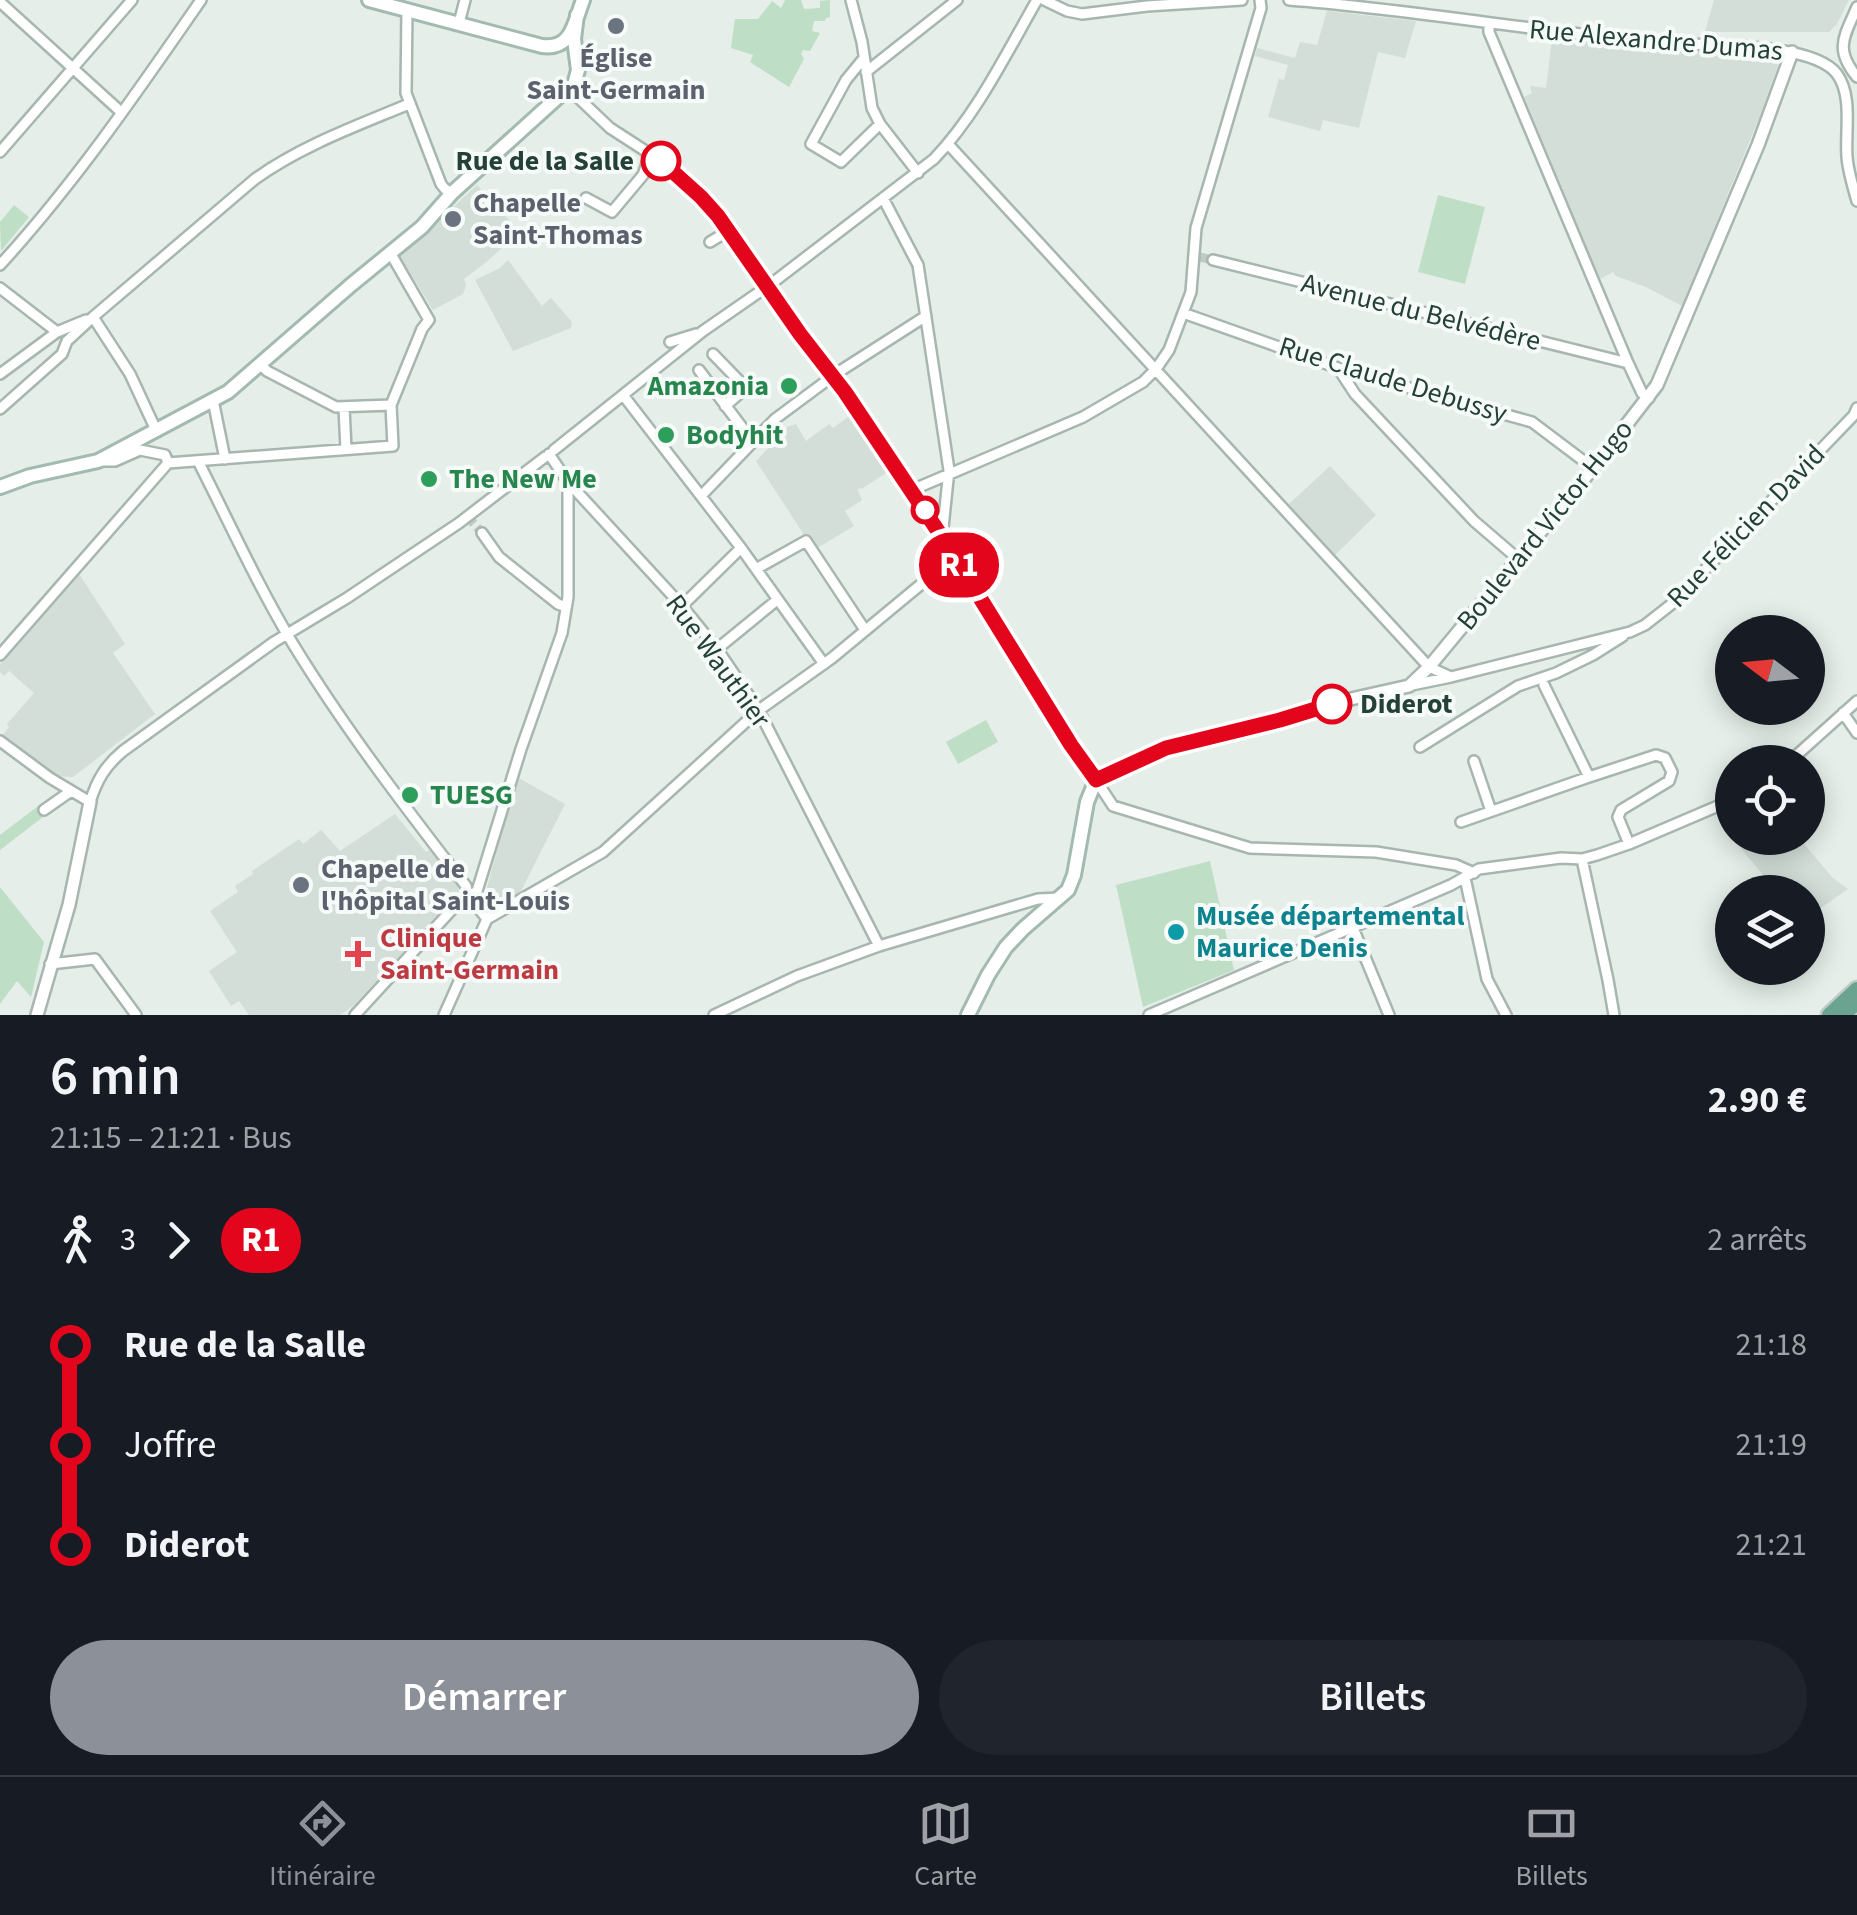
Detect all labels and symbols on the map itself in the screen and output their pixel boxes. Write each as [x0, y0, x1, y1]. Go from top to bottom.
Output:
street label: Rue Alexandre Dumas [1528, 9, 1784, 71]
marker: Église Saint-Germain [605, 15, 627, 37]
place label: Église Saint-Germain [526, 38, 706, 110]
place label: Rue de la Salle [455, 141, 634, 181]
marker: Rue de la Salle [642, 142, 680, 180]
place label: Chapelle Saint-Thomas [473, 183, 643, 255]
marker: Chapelle Saint-Thomas [442, 208, 464, 230]
street label: Avenue du Belvédère [1297, 263, 1545, 361]
street label: Rue Claude Debussy [1274, 326, 1512, 434]
place label: Amazonia [647, 366, 769, 406]
marker: Amazonia [778, 375, 800, 397]
street label: Boulevard Victor Hugo [1447, 411, 1643, 639]
place label: Bodyhit [686, 415, 784, 455]
marker: Bodyhit [655, 424, 677, 446]
street label: Rue Félicien David [1658, 435, 1834, 617]
place label: The New Me [449, 459, 597, 499]
marker: The New Me [418, 468, 440, 490]
unlabelled marker [912, 497, 938, 523]
line badge: R1 [914, 532, 1004, 598]
street label: Rue Wauthier [656, 586, 780, 736]
north arrow [1715, 615, 1825, 725]
place label: Diderot [1360, 684, 1453, 724]
marker: Diderot [1313, 685, 1351, 723]
place label: TUESG [430, 775, 513, 815]
marker: TUESG [399, 784, 421, 806]
place label: Chapelle de l'hôpital Saint-Louis [321, 849, 570, 921]
marker: Chapelle de l'hôpital Saint-Louis [290, 874, 312, 896]
place label: Musée départemental Maurice Denis [1196, 896, 1465, 968]
place label: Clinique Saint-Germain [380, 918, 559, 990]
marker: Musée départemental Maurice Denis [1165, 921, 1187, 943]
marker: Clinique Saint-Germain [345, 941, 371, 967]

